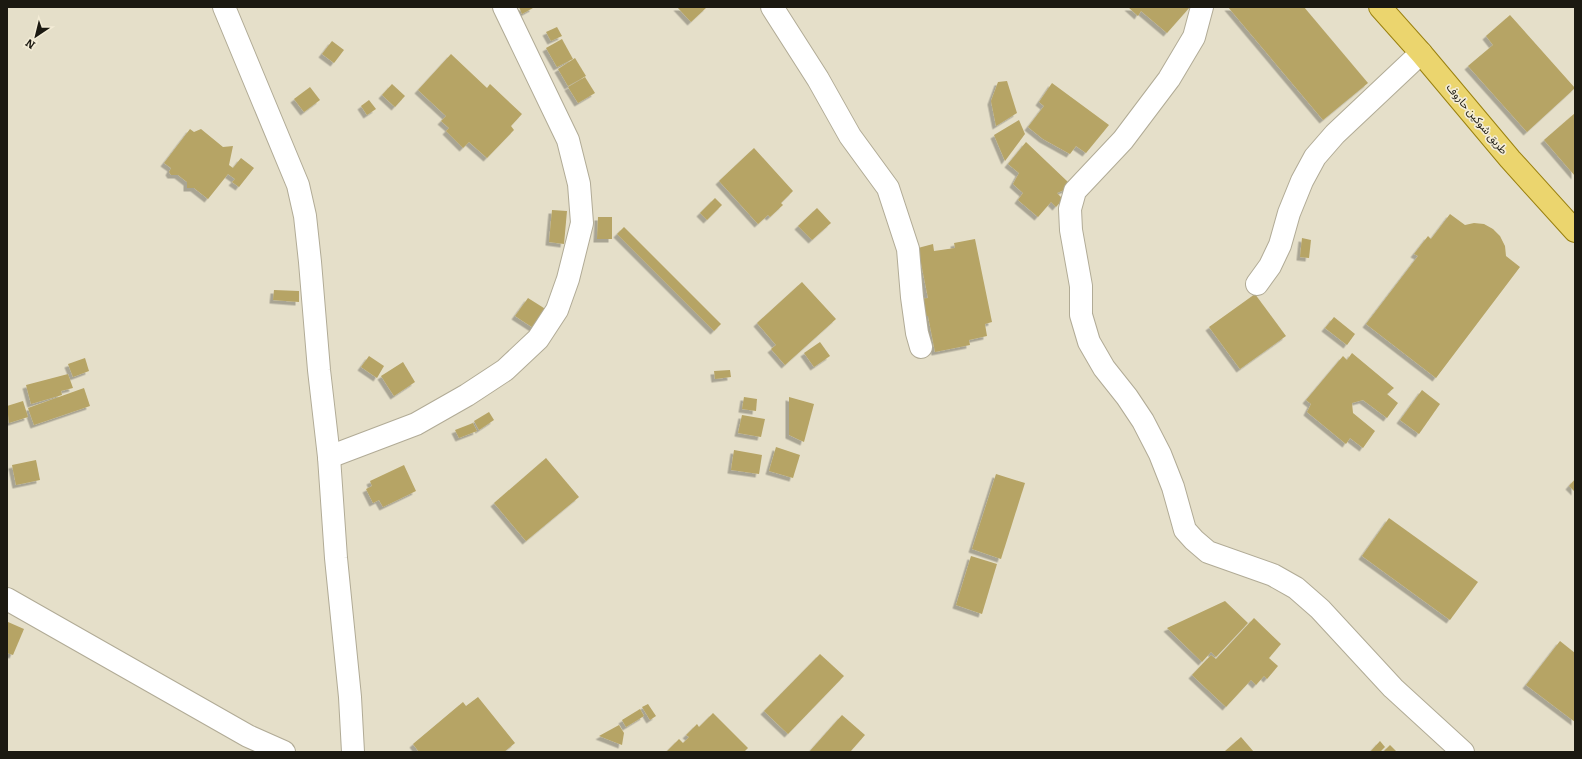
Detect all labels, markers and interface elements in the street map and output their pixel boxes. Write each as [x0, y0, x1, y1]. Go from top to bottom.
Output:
north arrow [16, 16, 56, 56]
text: N [23, 36, 38, 52]
street label: طريق شوكين حاروف [1444, 81, 1510, 157]

